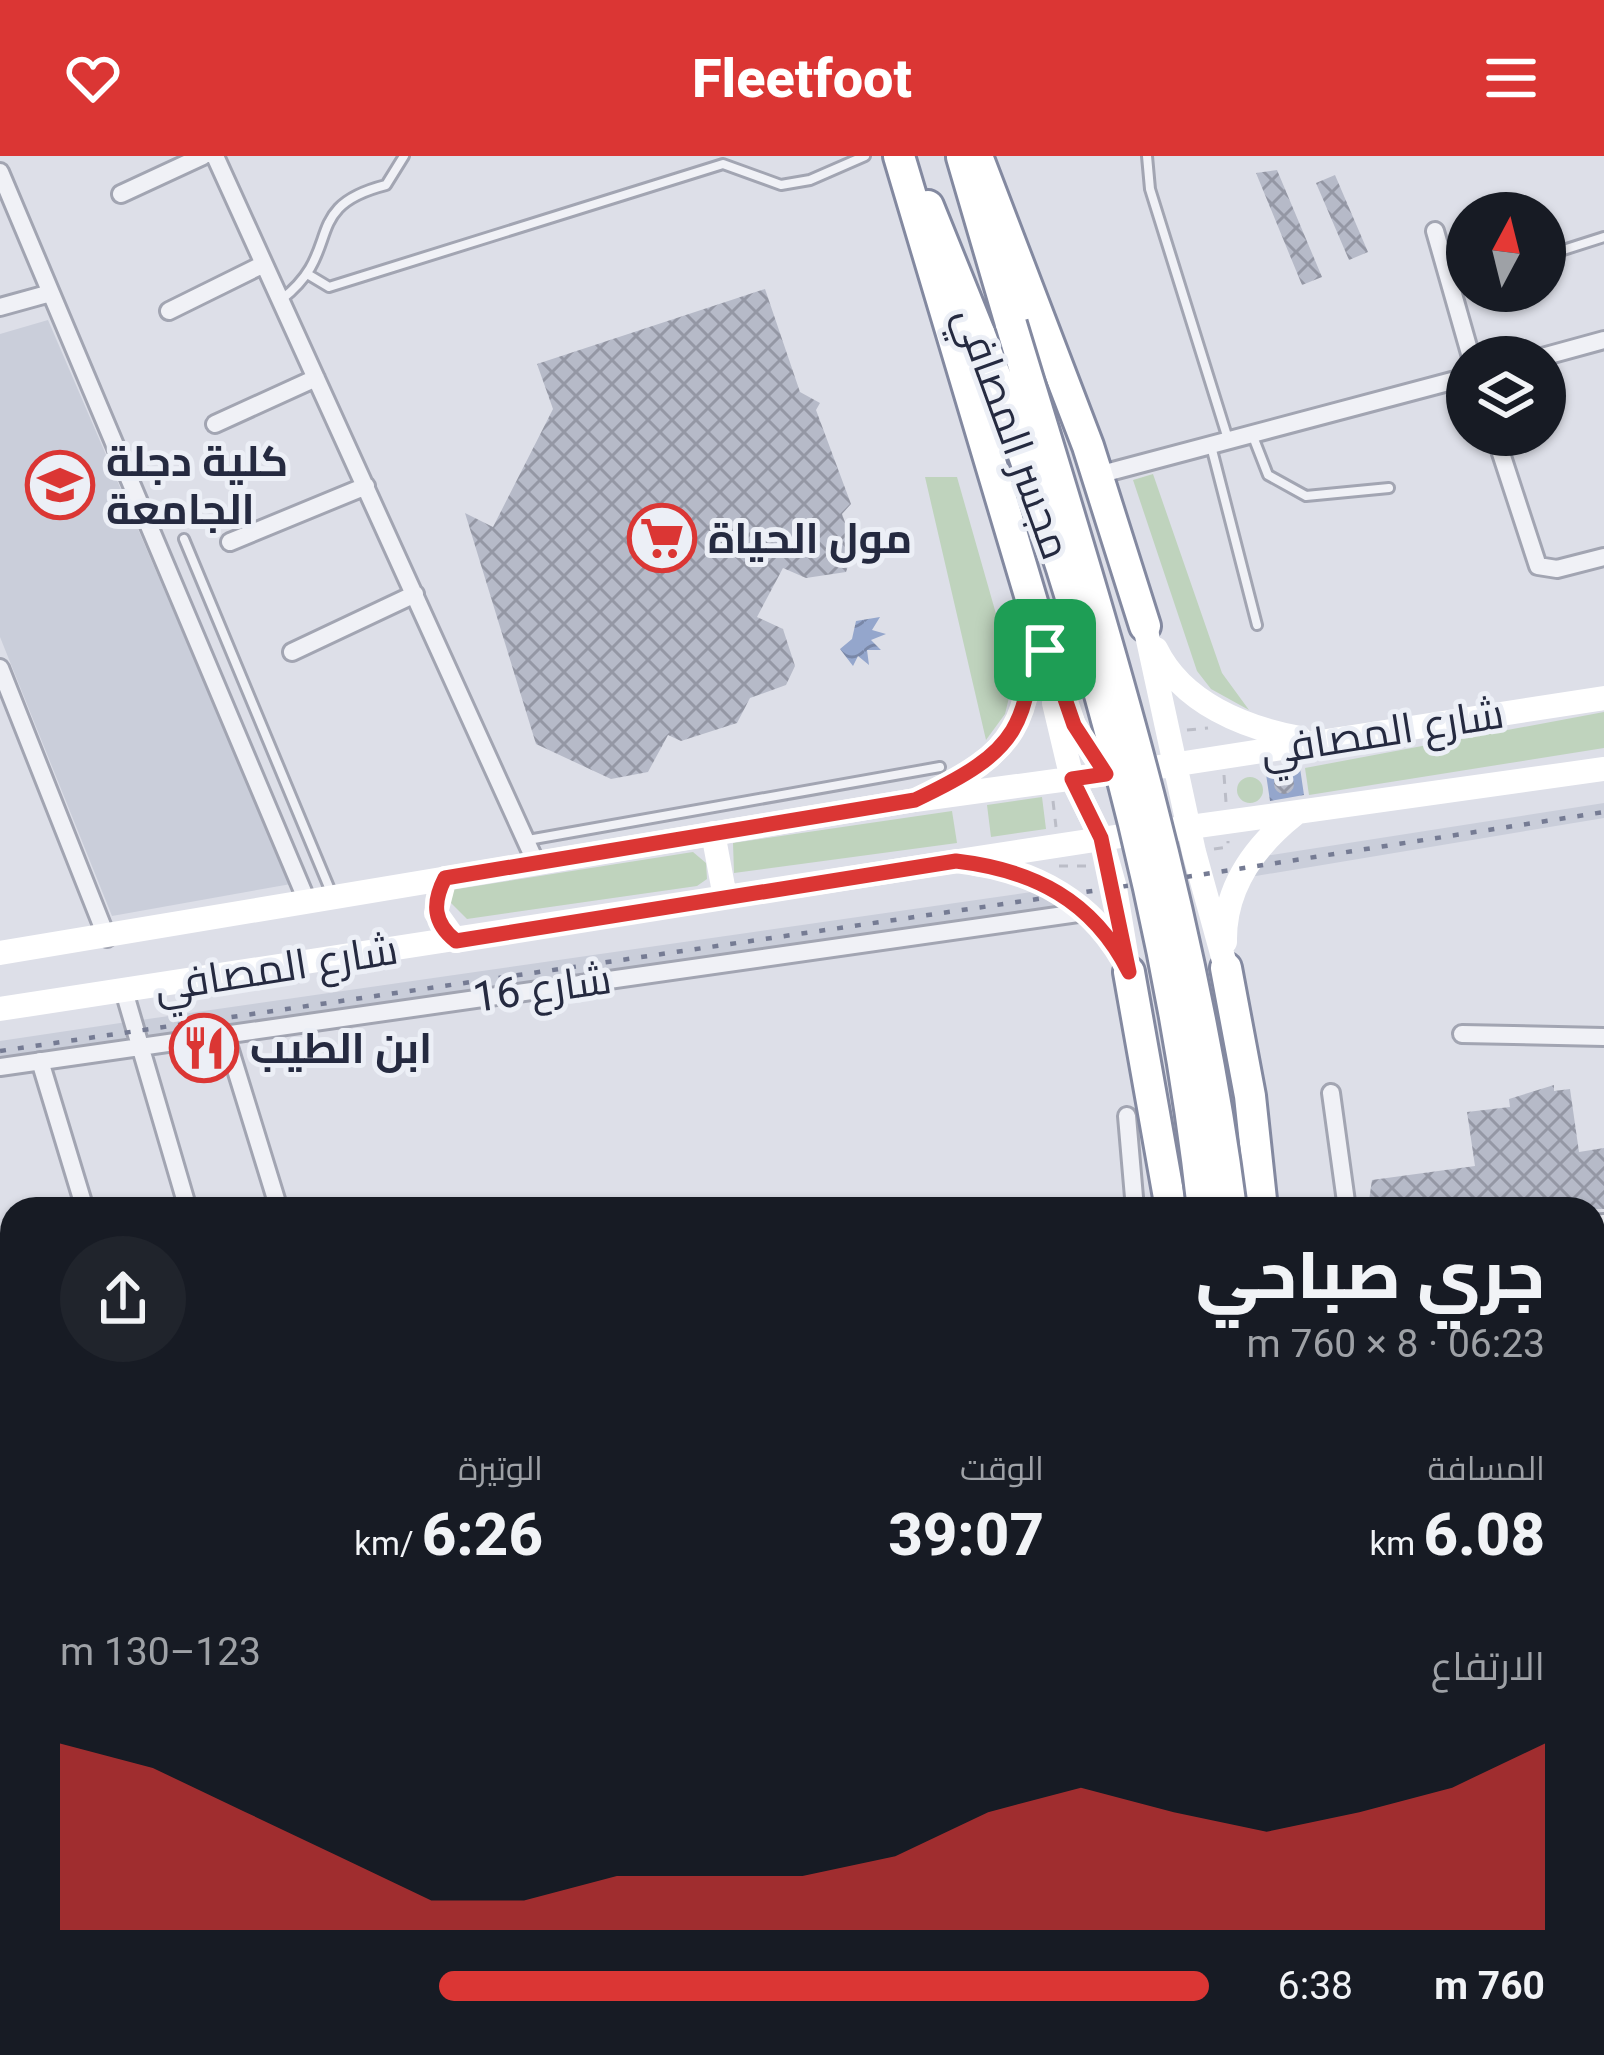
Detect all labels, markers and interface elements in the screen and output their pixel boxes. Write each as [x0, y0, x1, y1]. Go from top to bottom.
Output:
icon: heart [60, 45, 126, 111]
icon: menu [1478, 45, 1544, 111]
text: Fleetfoot [692, 47, 912, 110]
north arrow [1446, 192, 1566, 312]
map controls [1446, 192, 1566, 456]
street label: مجسر المصافي [937, 300, 1081, 568]
button: layers [1446, 336, 1566, 456]
place label: كلية دجلة الجامعة [106, 437, 288, 534]
school or university icon: كلية دجلة الجامعة [25, 450, 95, 520]
supermarket icon: مول الحياة [627, 503, 697, 573]
place label: مول الحياة [708, 514, 912, 564]
pin [994, 599, 1096, 701]
icon: arrive [1012, 617, 1078, 683]
street label: شارع المصافي [1257, 689, 1508, 783]
street label: شارع المصافي [151, 925, 402, 1019]
street label: شارع 16 [470, 954, 615, 1025]
restaurant icon: ابن الطيب [169, 1013, 239, 1083]
place label: ابن الطيب [250, 1024, 432, 1073]
button: share [60, 1236, 186, 1362]
text: جري صباحي [1196, 1237, 1545, 1314]
text: 06:23 · 8 × 760 m [1247, 1321, 1545, 1367]
text: الوتيرة [458, 1449, 543, 1488]
text: الوقت [960, 1449, 1044, 1488]
text: المسافة [1428, 1449, 1545, 1488]
text: 6:26 [422, 1499, 543, 1570]
text: 39:07 [888, 1499, 1044, 1570]
text: 6.08 [1423, 1499, 1545, 1570]
text: /km [354, 1524, 422, 1563]
text: km [1370, 1524, 1423, 1563]
text: 123–130 m [60, 1629, 261, 1675]
text: الارتفاع [1431, 1644, 1545, 1690]
text: 6:38 [1278, 1963, 1353, 2009]
text: 760 m [1434, 1963, 1545, 2009]

